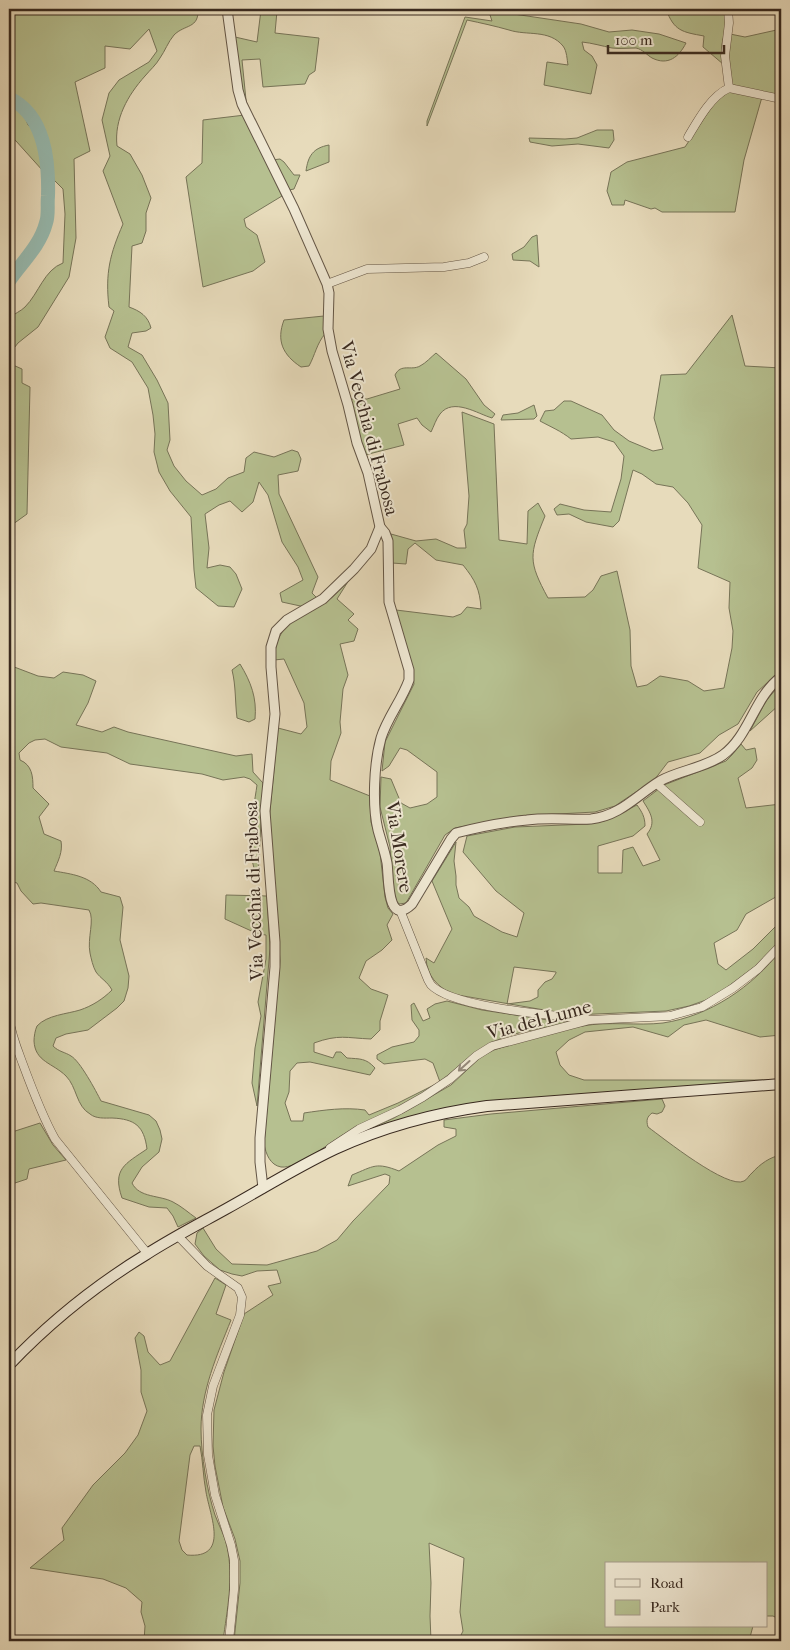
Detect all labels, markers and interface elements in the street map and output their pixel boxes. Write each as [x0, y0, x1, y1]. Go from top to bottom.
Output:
scale bar [608, 22, 724, 54]
text: 100 m [615, 31, 653, 49]
street label: Via Vecchia di Frabosa [335, 338, 403, 518]
street label: Via Morere [381, 799, 417, 894]
street label: Via Vecchia di Frabosa [240, 801, 268, 982]
street label: Via del Lume [484, 995, 594, 1045]
one-way arrow [457, 1060, 470, 1072]
legend [605, 1562, 768, 1628]
text: Road [650, 1574, 684, 1592]
text: Park [650, 1598, 680, 1616]

